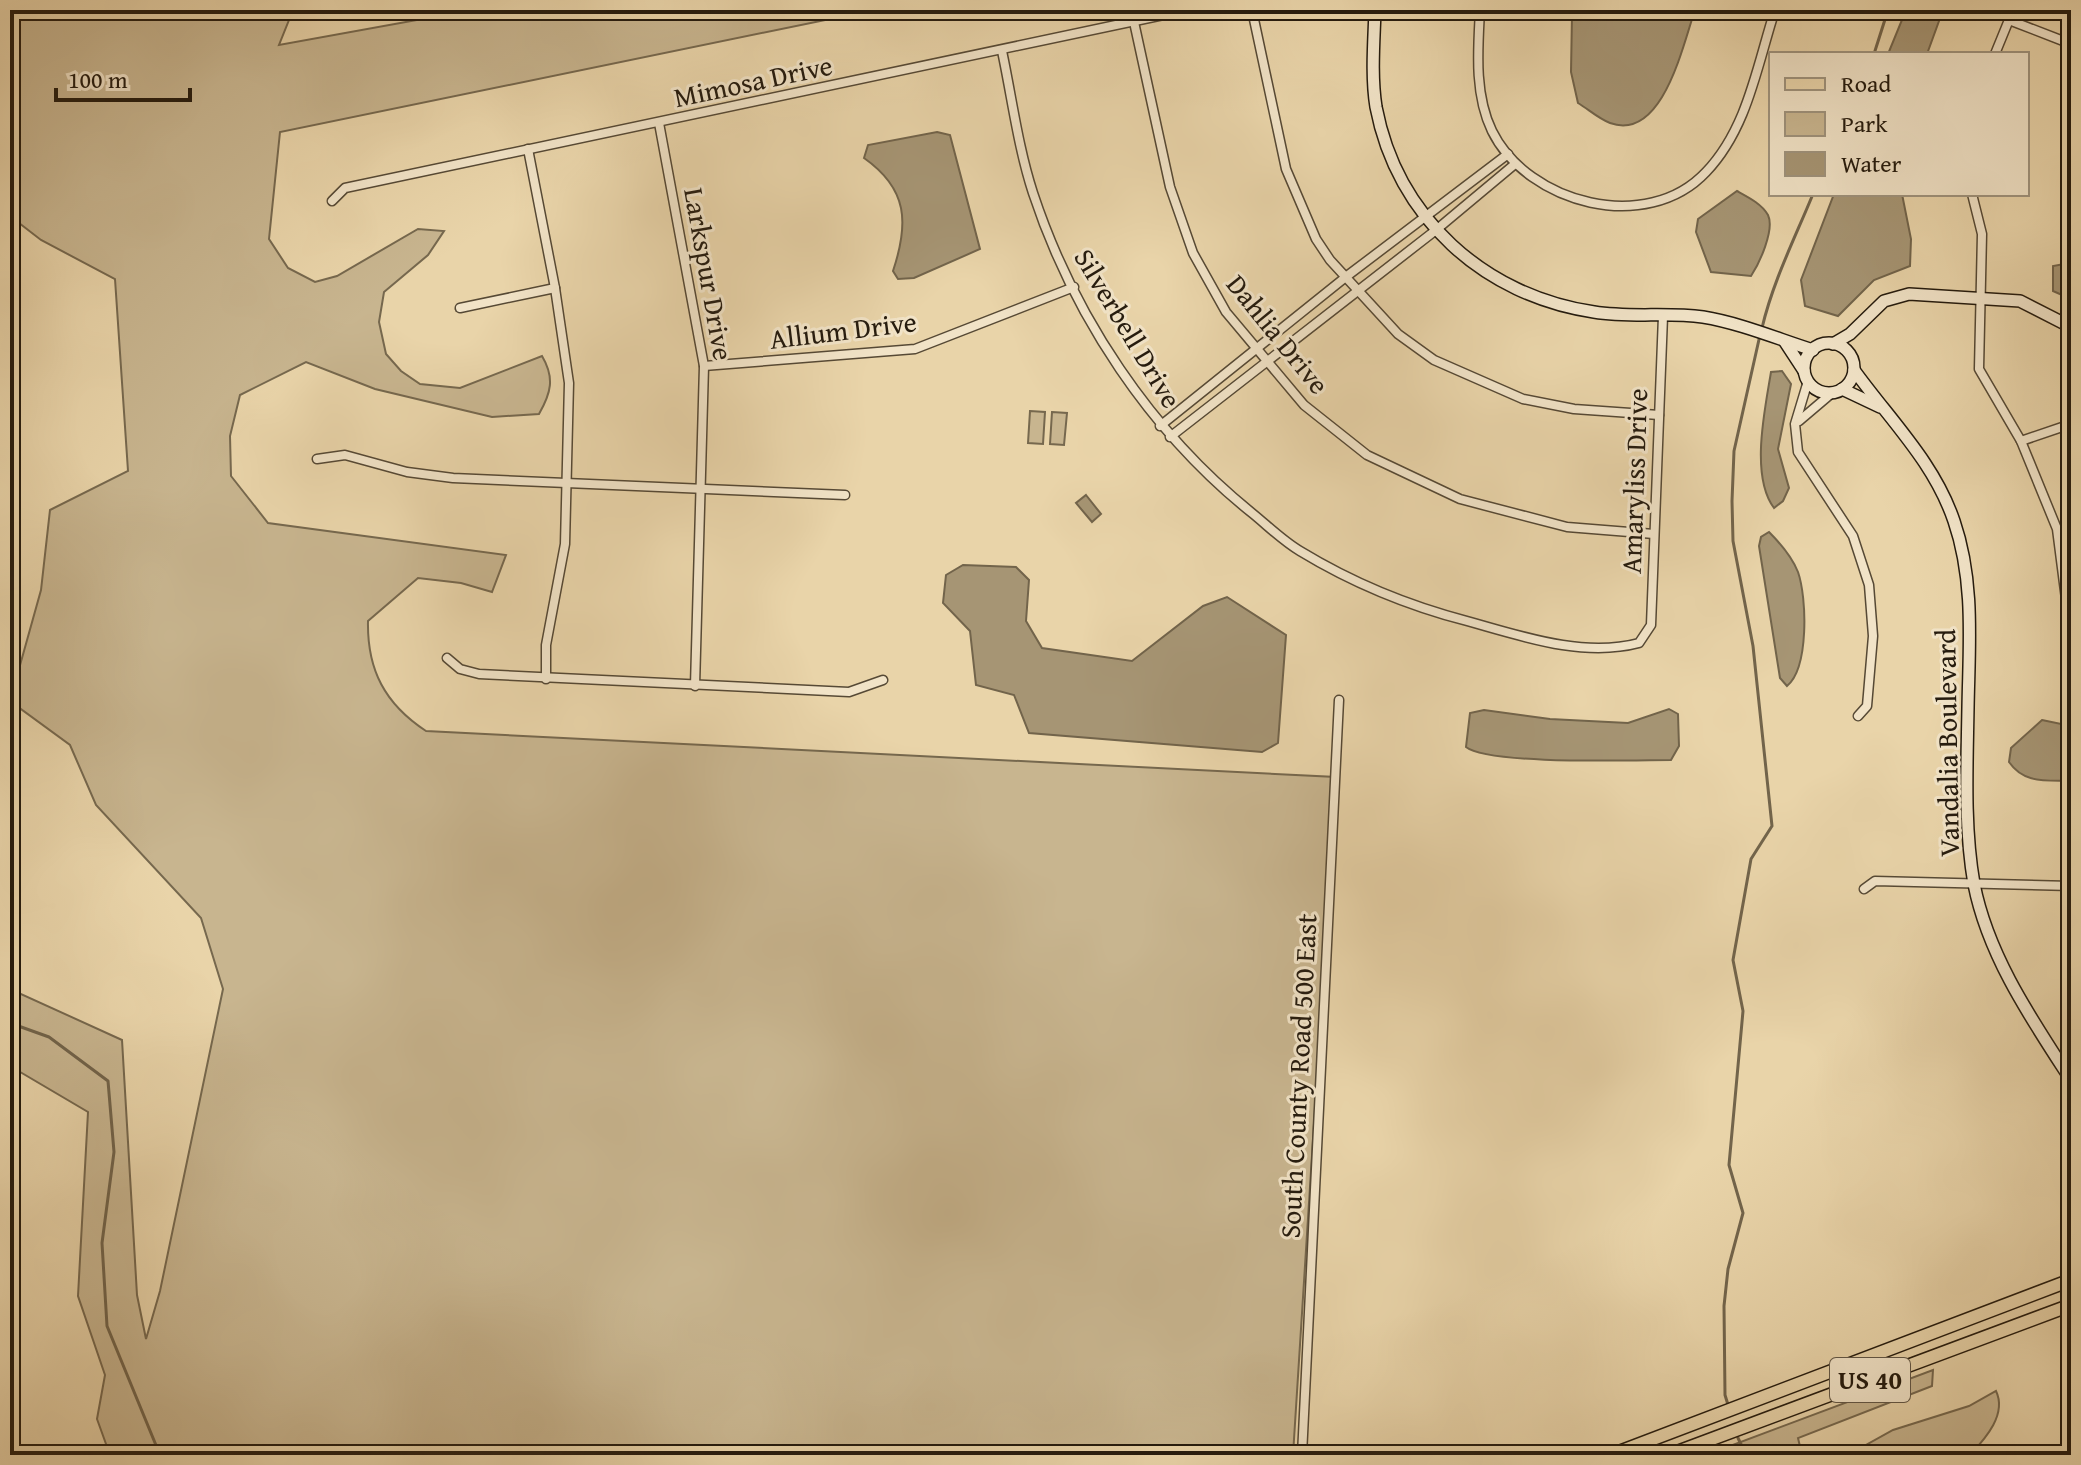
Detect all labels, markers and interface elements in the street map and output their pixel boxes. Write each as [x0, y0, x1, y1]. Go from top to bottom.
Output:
street label: Mimosa Drive [670, 44, 836, 117]
scale bar [56, 52, 190, 102]
legend [1769, 52, 2029, 196]
text: 100 m [68, 62, 128, 97]
text: Road [1841, 66, 1891, 101]
text: Park [1841, 106, 1888, 141]
text: Water [1841, 146, 1902, 181]
street label: Larkspur Drive [674, 184, 745, 363]
street label: Silverbell Drive [1065, 240, 1192, 415]
street label: Dahlia Drive [1217, 265, 1340, 403]
street label: Allium Drive [767, 300, 919, 359]
street label: Amaryliss Drive [1610, 388, 1657, 574]
street label: Vandalia Boulevard [1924, 629, 1969, 857]
street label: South County Road 500 East [1269, 913, 1326, 1239]
road number: US 40 [1830, 1358, 1910, 1402]

